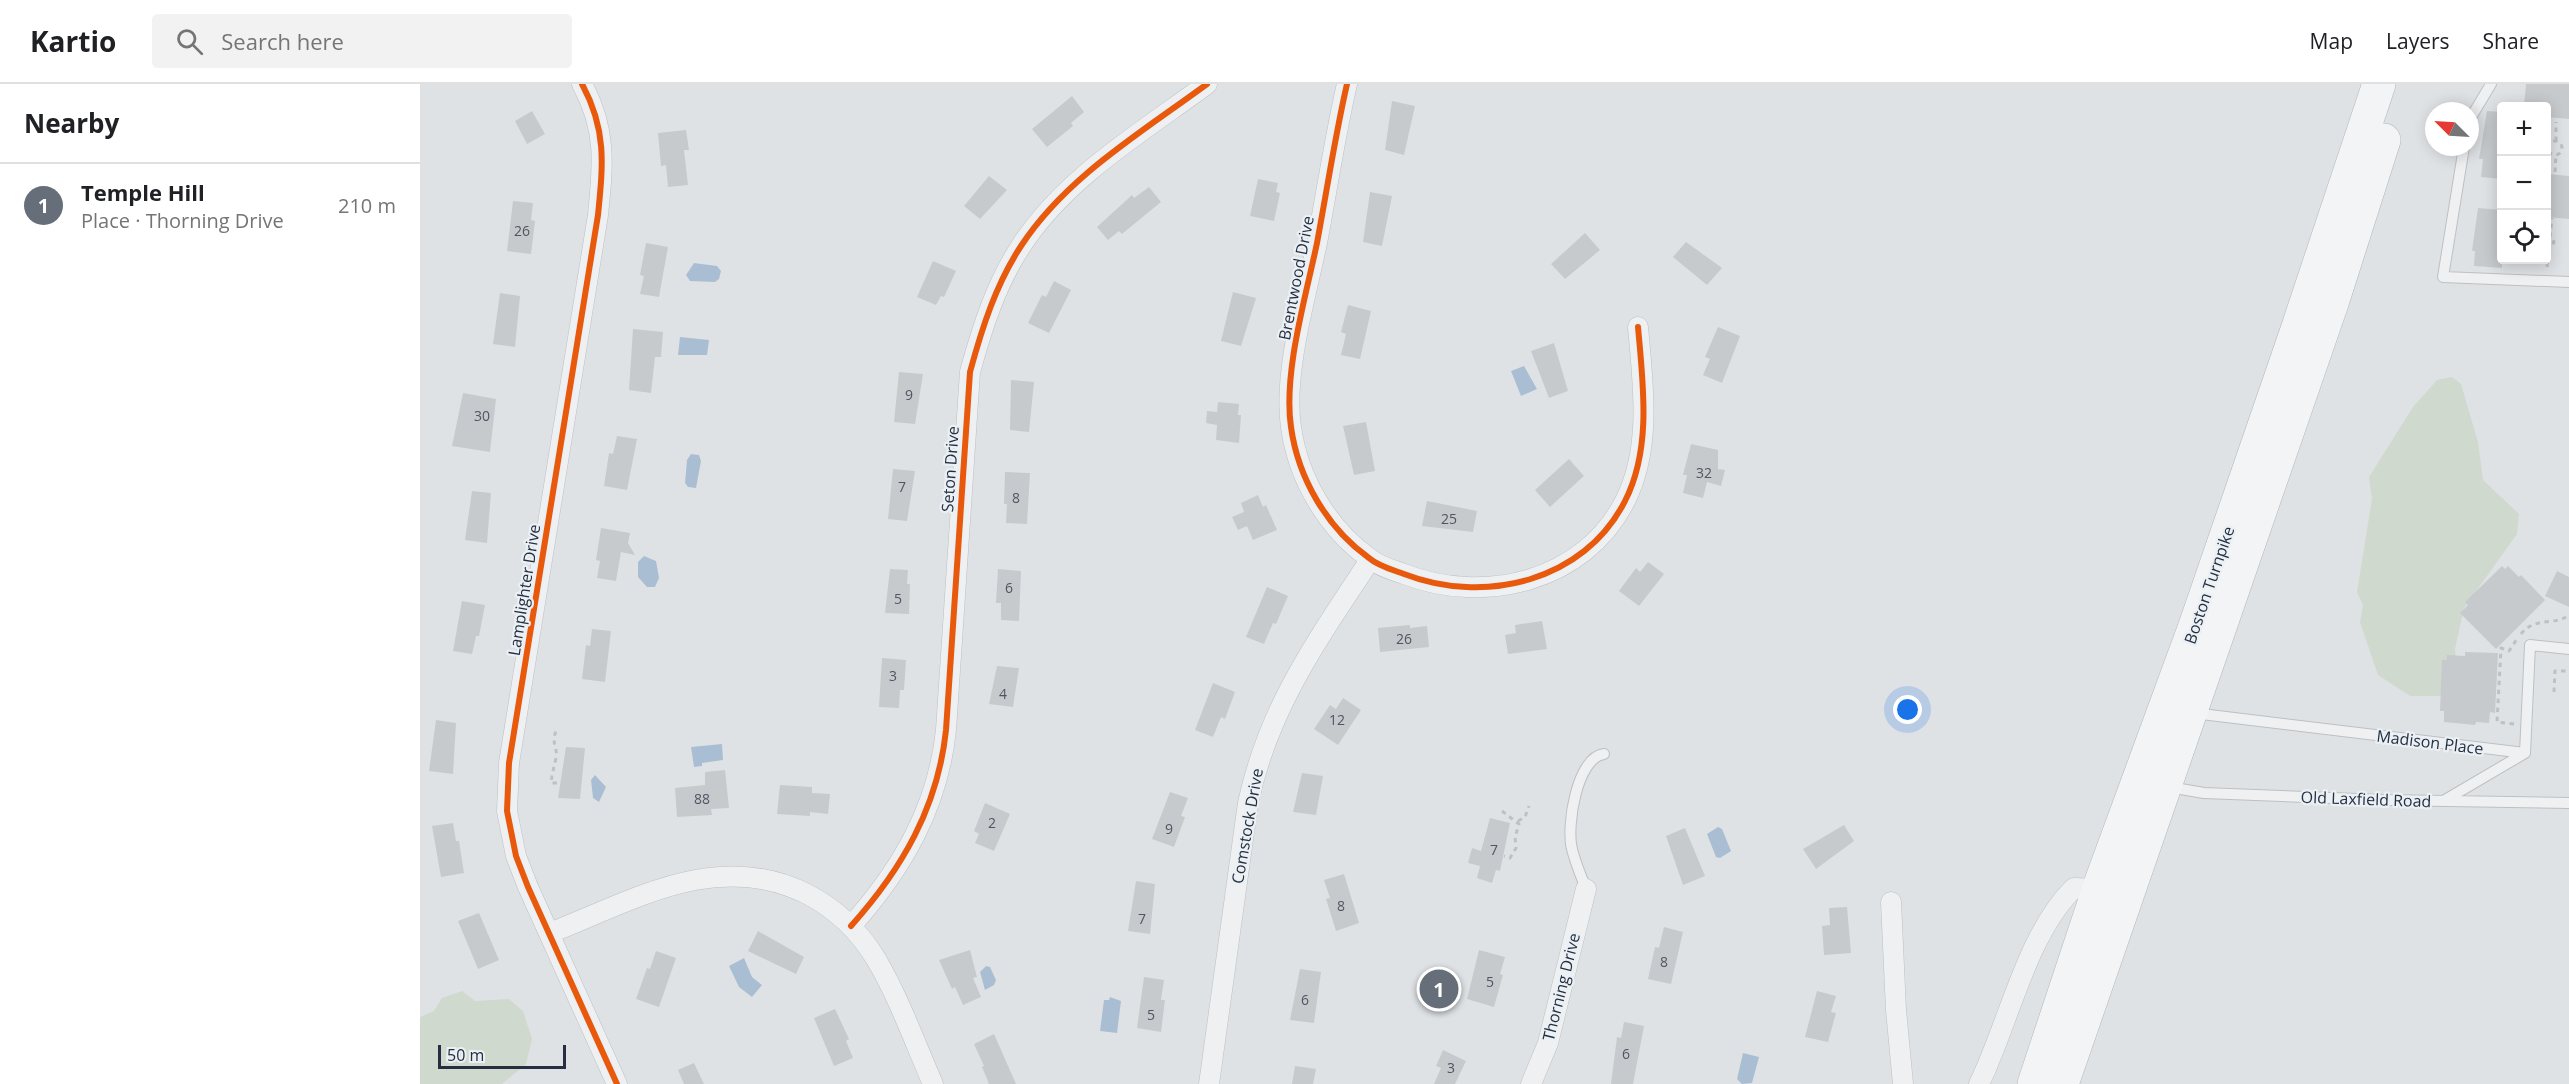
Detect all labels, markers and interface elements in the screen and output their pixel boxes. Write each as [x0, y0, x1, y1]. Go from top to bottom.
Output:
search box [152, 14, 572, 68]
text: Kartio [30, 22, 116, 60]
icon: search [173, 25, 206, 58]
text: Search here [221, 26, 344, 56]
text: Map [2310, 27, 2353, 55]
text: Layers [2386, 27, 2450, 55]
text: Share [2483, 27, 2539, 55]
north arrow [2425, 102, 2479, 156]
map controls [2497, 102, 2551, 264]
button: + [2497, 102, 2551, 156]
text: Nearby [24, 105, 119, 141]
button: − [2497, 156, 2551, 210]
text: Temple Hill [81, 177, 205, 207]
text: 1 [38, 192, 49, 219]
text: 210 m [338, 192, 396, 219]
text: Place · Thorning Drive [81, 207, 284, 234]
button: locate [2497, 210, 2551, 264]
street label: Brentwood Drive [1273, 214, 1319, 342]
house number: 26 [514, 221, 530, 240]
house number: 9 [905, 385, 913, 404]
house number: 30 [474, 406, 490, 425]
street label: Seton Drive [936, 425, 964, 513]
house number: 32 [1696, 463, 1712, 482]
house number: 7 [898, 477, 906, 496]
house number: 8 [1012, 488, 1020, 507]
house number: 25 [1441, 509, 1457, 528]
street label: Lamplighter Drive [503, 523, 545, 657]
street label: Boston Turnpike [2179, 523, 2239, 647]
house number: 6 [1005, 578, 1013, 597]
house number: 5 [894, 589, 902, 608]
house number: 26 [1396, 629, 1412, 648]
house number: 3 [889, 666, 897, 685]
house number: 4 [999, 684, 1007, 703]
your location [1893, 695, 1922, 724]
house number: 12 [1329, 710, 1345, 729]
street label: Madison Place [2375, 725, 2485, 759]
street label: Comstock Drive [1226, 767, 1268, 885]
street label: Old Laxfield Road [2300, 786, 2432, 812]
house number: 88 [694, 789, 710, 808]
house number: 2 [988, 813, 996, 832]
house number: 9 [1165, 819, 1173, 838]
house number: 7 [1490, 840, 1498, 859]
house number: 8 [1337, 896, 1345, 915]
house number: 7 [1138, 909, 1146, 928]
street label: Thorning Drive [1537, 931, 1585, 1043]
house number: 8 [1660, 952, 1668, 971]
pin: 1 [1420, 966, 1458, 1012]
house number: 5 [1486, 972, 1494, 991]
house number: 6 [1301, 990, 1309, 1009]
house number: 5 [1147, 1005, 1155, 1024]
scale bar [438, 1042, 566, 1070]
text: 50 m [447, 1044, 484, 1066]
house number: 6 [1622, 1044, 1630, 1063]
house number: 3 [1447, 1058, 1455, 1077]

